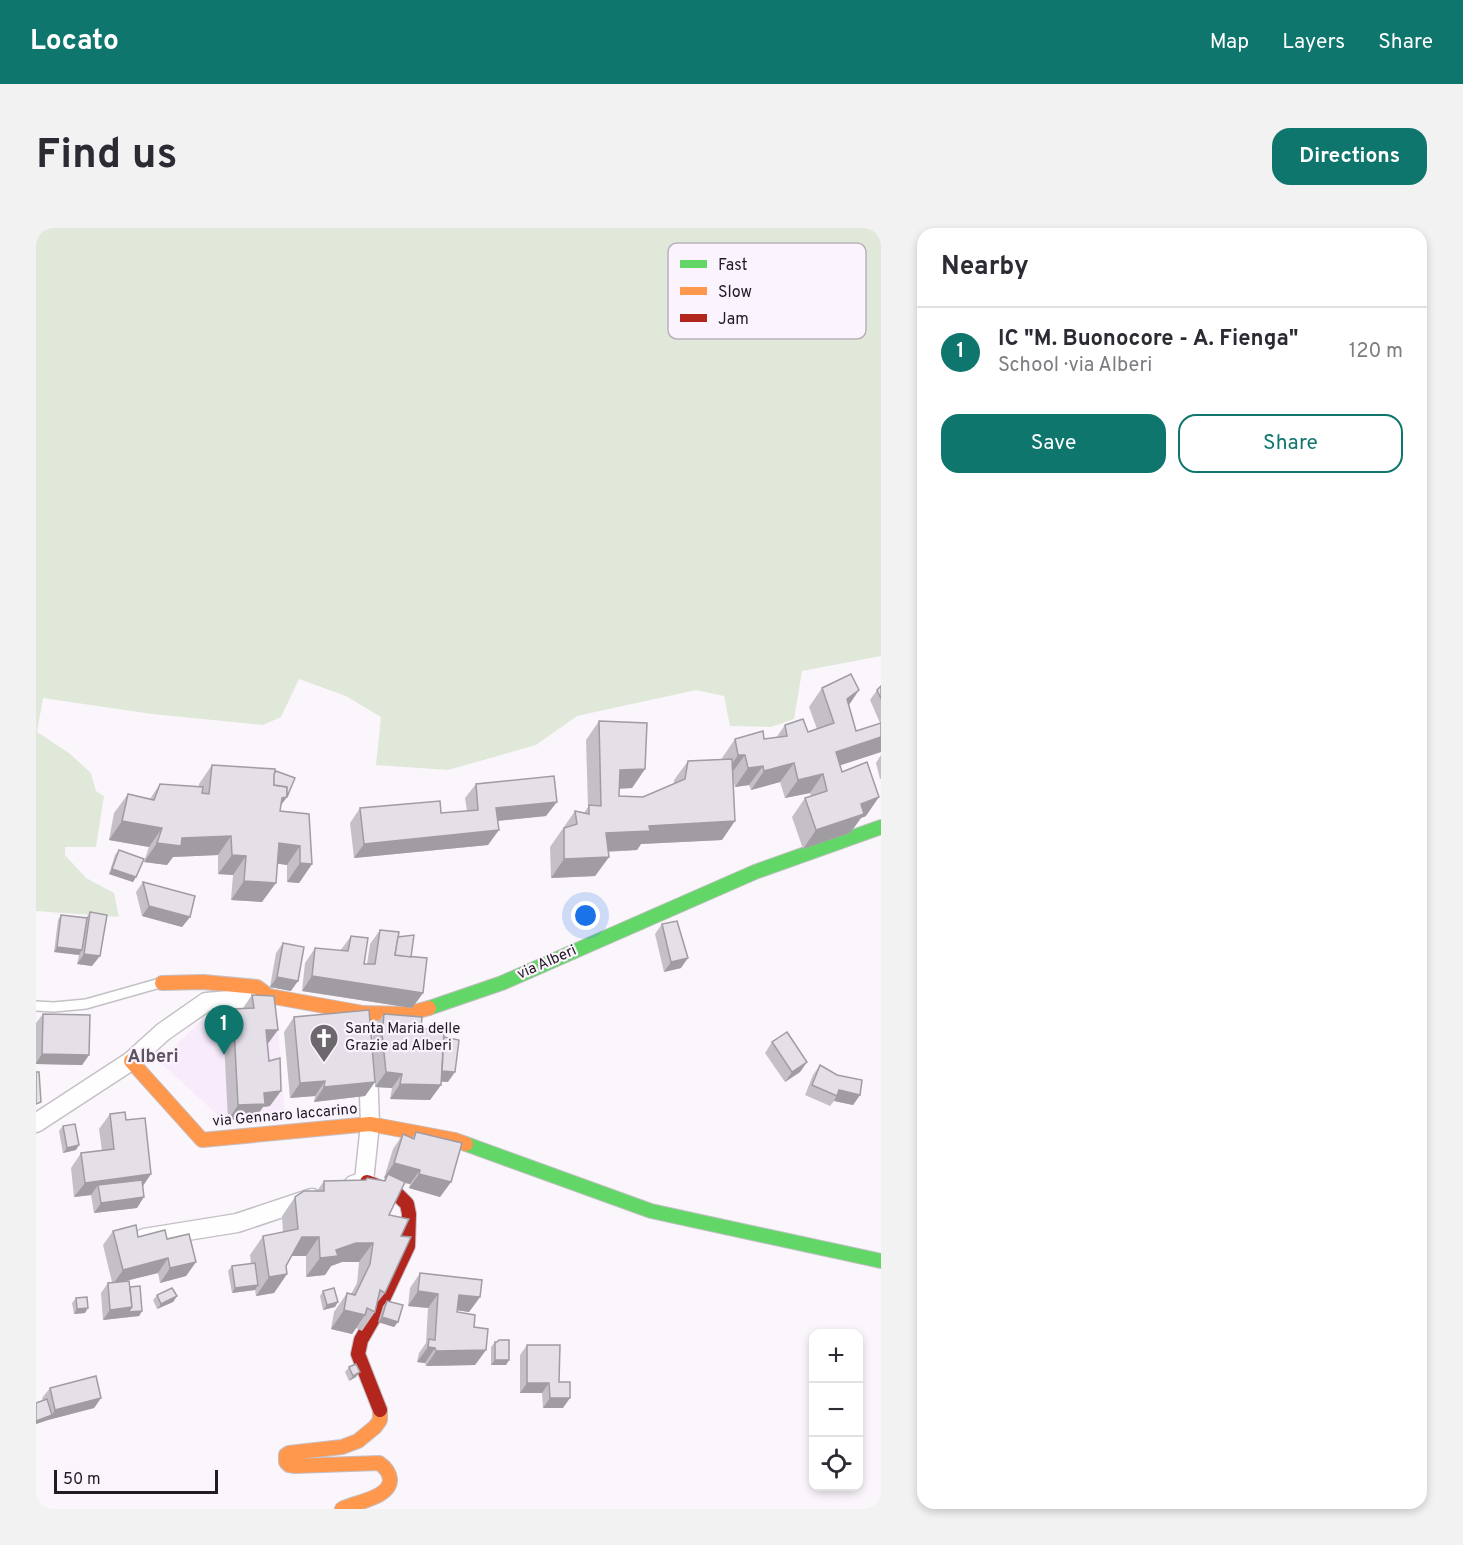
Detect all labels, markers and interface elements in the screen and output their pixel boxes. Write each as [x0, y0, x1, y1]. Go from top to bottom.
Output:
text: Locato [30, 24, 119, 60]
text: Map [1210, 29, 1249, 56]
text: Layers [1282, 29, 1345, 56]
text: Share [1378, 29, 1433, 56]
button: Directions [1272, 128, 1427, 185]
text: Find us [36, 130, 177, 183]
legend [668, 243, 866, 339]
text: Nearby [941, 251, 1029, 284]
text: Fast [718, 256, 748, 276]
text: Slow [718, 283, 752, 303]
text: Jam [718, 310, 749, 330]
text: IC "M. Buonocore - A. Fienga" [998, 326, 1298, 353]
text: 1 [957, 339, 965, 365]
text: 120 m [1349, 339, 1403, 365]
text: School · via Alberi [998, 353, 1152, 379]
button: Save [941, 414, 1166, 473]
button: Share [1178, 414, 1403, 473]
your location [571, 901, 600, 930]
street label: via Alberi [514, 942, 580, 984]
pin: 1 [204, 1006, 243, 1055]
place label: Santa Maria delle Grazie ad Alberi [345, 1020, 460, 1056]
church icon: Santa Maria delle Grazie ad Alberi [308, 1022, 340, 1064]
district label: Alberi [127, 1046, 179, 1069]
street label: via Gennaro Iaccarino [212, 1100, 358, 1132]
map controls [809, 1329, 863, 1491]
button: + [809, 1329, 863, 1383]
button: − [809, 1383, 863, 1437]
button: locate [809, 1437, 863, 1491]
scale bar [54, 1467, 218, 1494]
text: 50 m [63, 1470, 101, 1490]

